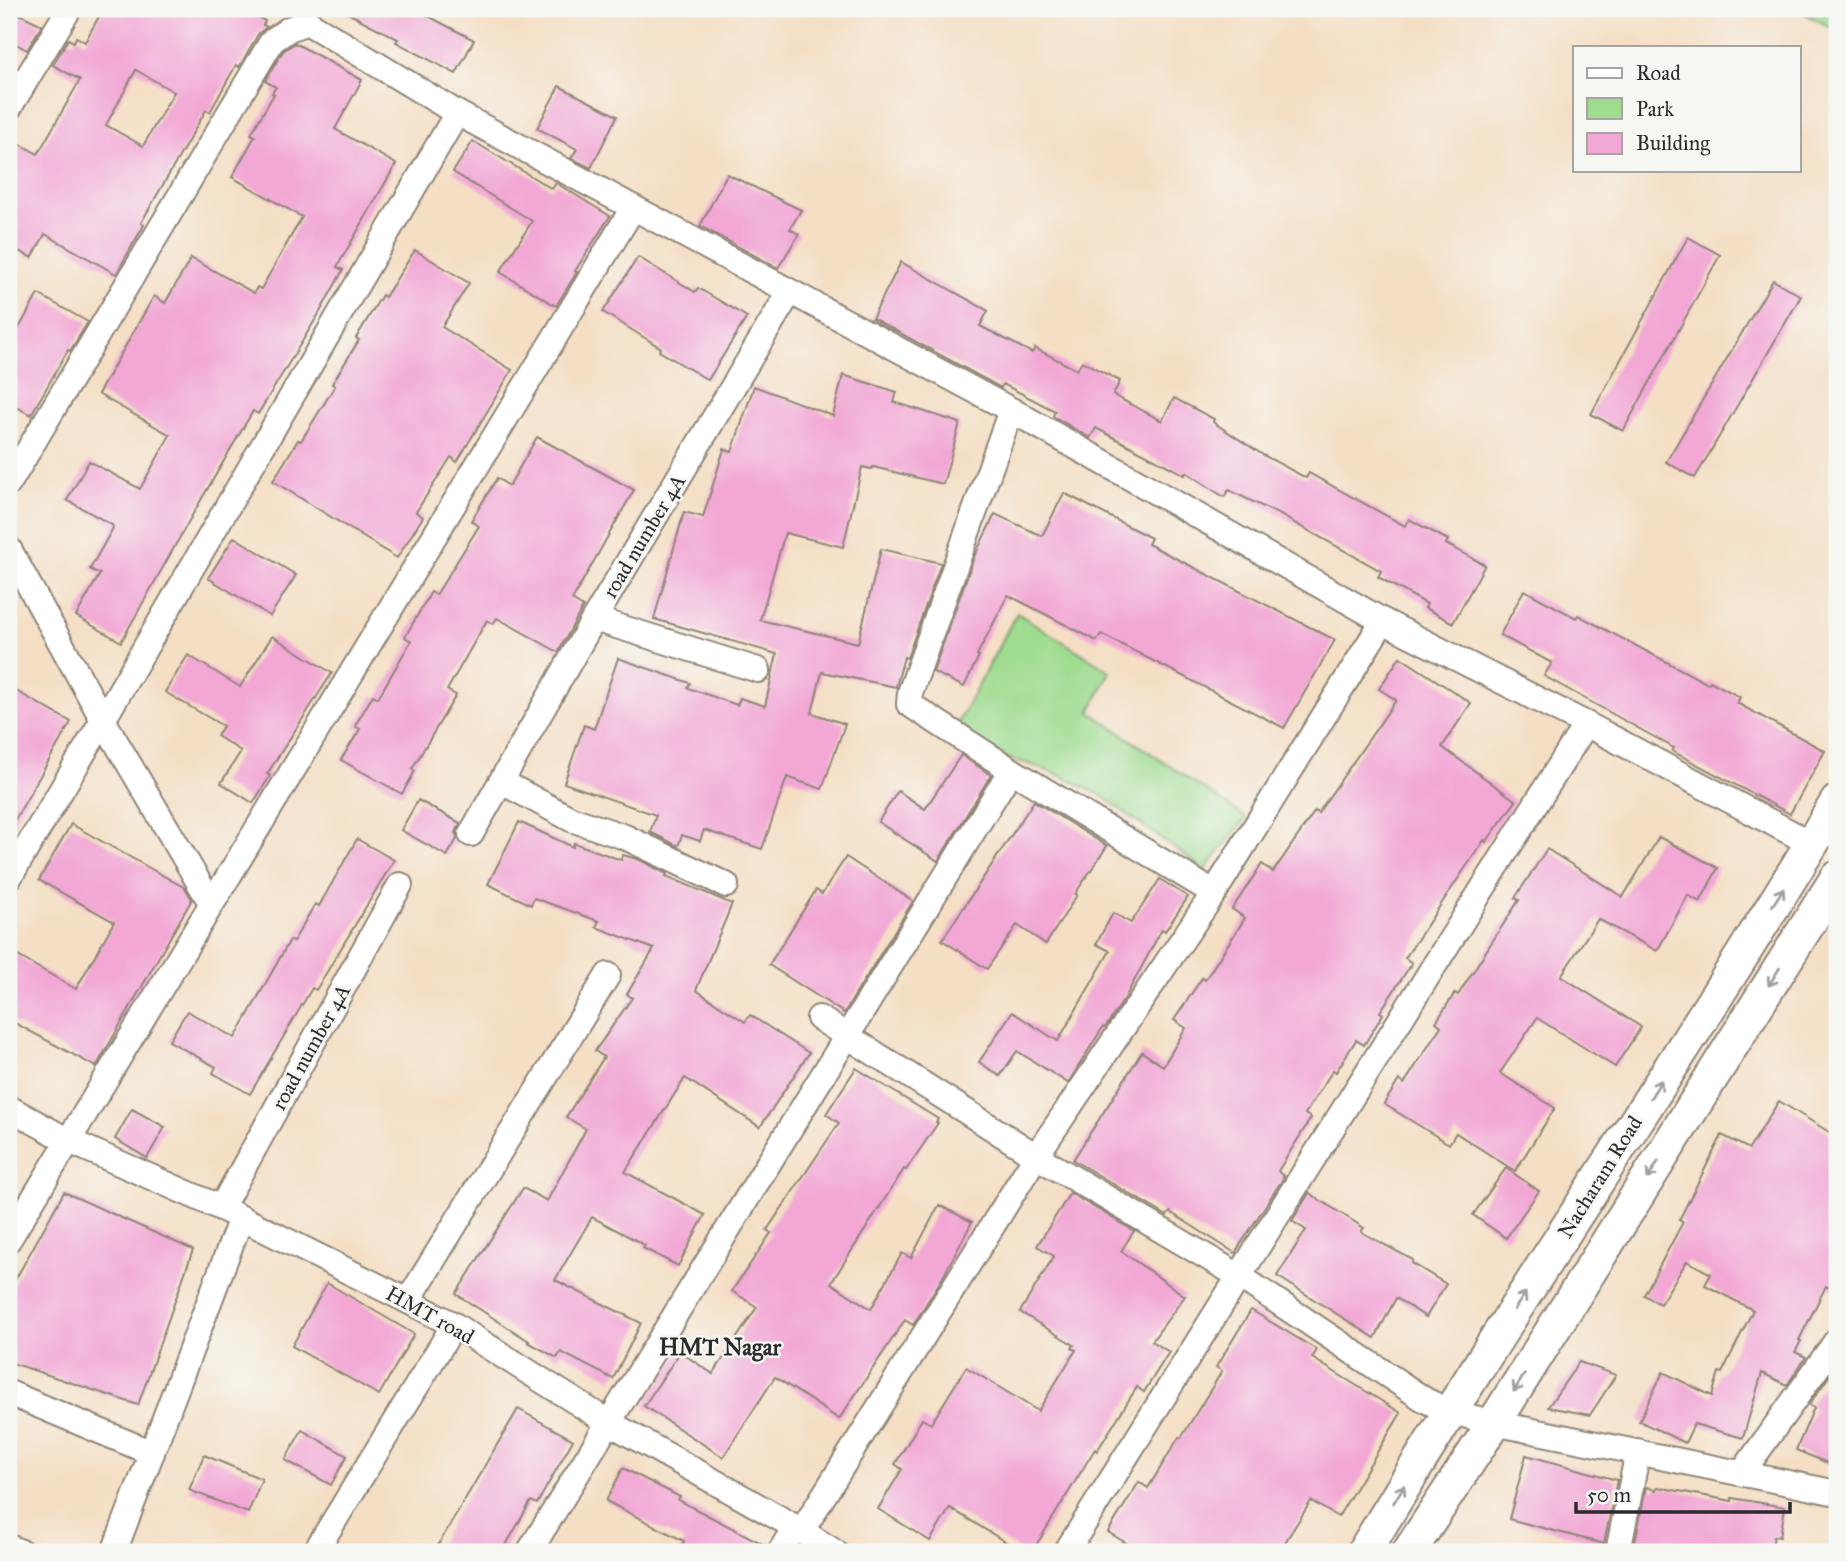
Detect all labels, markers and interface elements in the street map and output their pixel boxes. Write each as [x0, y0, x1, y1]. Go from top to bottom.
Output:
legend [1573, 46, 1800, 172]
text: Road [1636, 60, 1681, 86]
text: Park [1636, 96, 1674, 122]
text: Building [1636, 130, 1710, 156]
street label: road number 4A [597, 469, 691, 603]
one-way arrow [1770, 888, 1785, 907]
one-way arrow [1767, 967, 1781, 987]
street label: road number 4A [266, 980, 356, 1114]
one-way arrow [1648, 1080, 1663, 1099]
street label: Nacharam Road [1552, 1111, 1648, 1243]
one-way arrow [1646, 1159, 1660, 1179]
street label: HMT road [381, 1280, 479, 1350]
one-way arrow [1513, 1292, 1527, 1312]
district label: HMT Nagar [659, 1333, 781, 1362]
one-way arrow [1511, 1373, 1526, 1392]
scale bar [1576, 1470, 1790, 1514]
text: 50 m [1587, 1482, 1632, 1508]
one-way arrow [1392, 1484, 1406, 1504]

